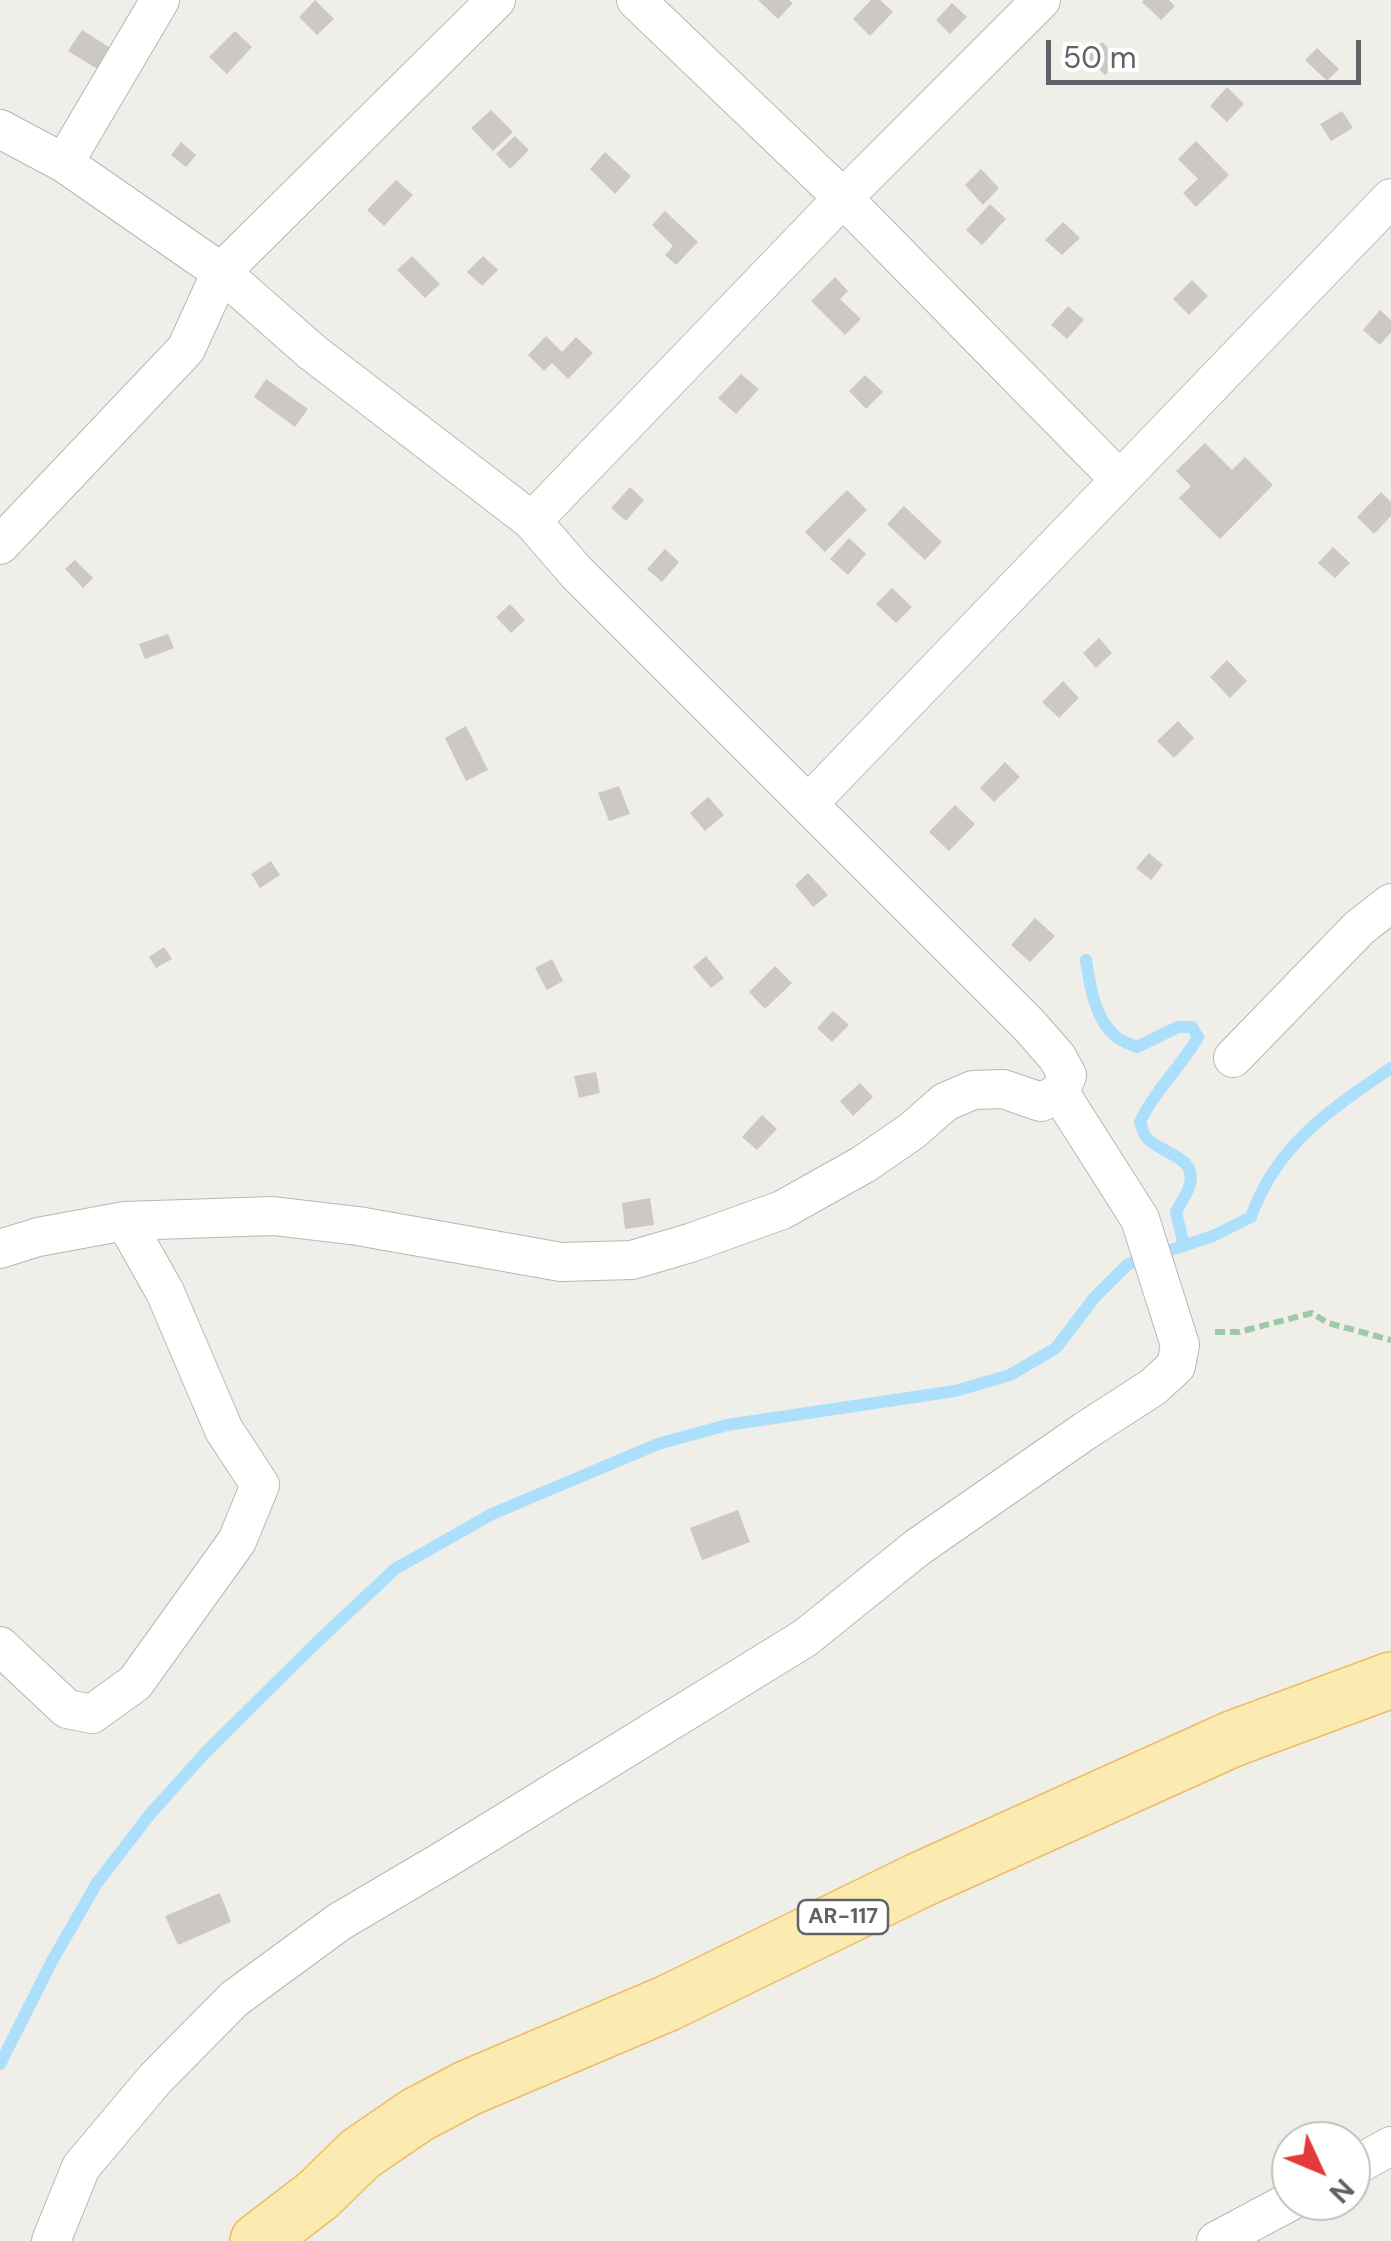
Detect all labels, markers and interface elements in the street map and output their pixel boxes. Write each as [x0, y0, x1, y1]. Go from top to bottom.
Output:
scale bar [1051, 20, 1366, 82]
text: 50 m [1063, 38, 1137, 77]
road number: AR-117 [798, 1900, 888, 1934]
north arrow [1271, 2121, 1371, 2221]
text: N [1321, 2171, 1362, 2211]

